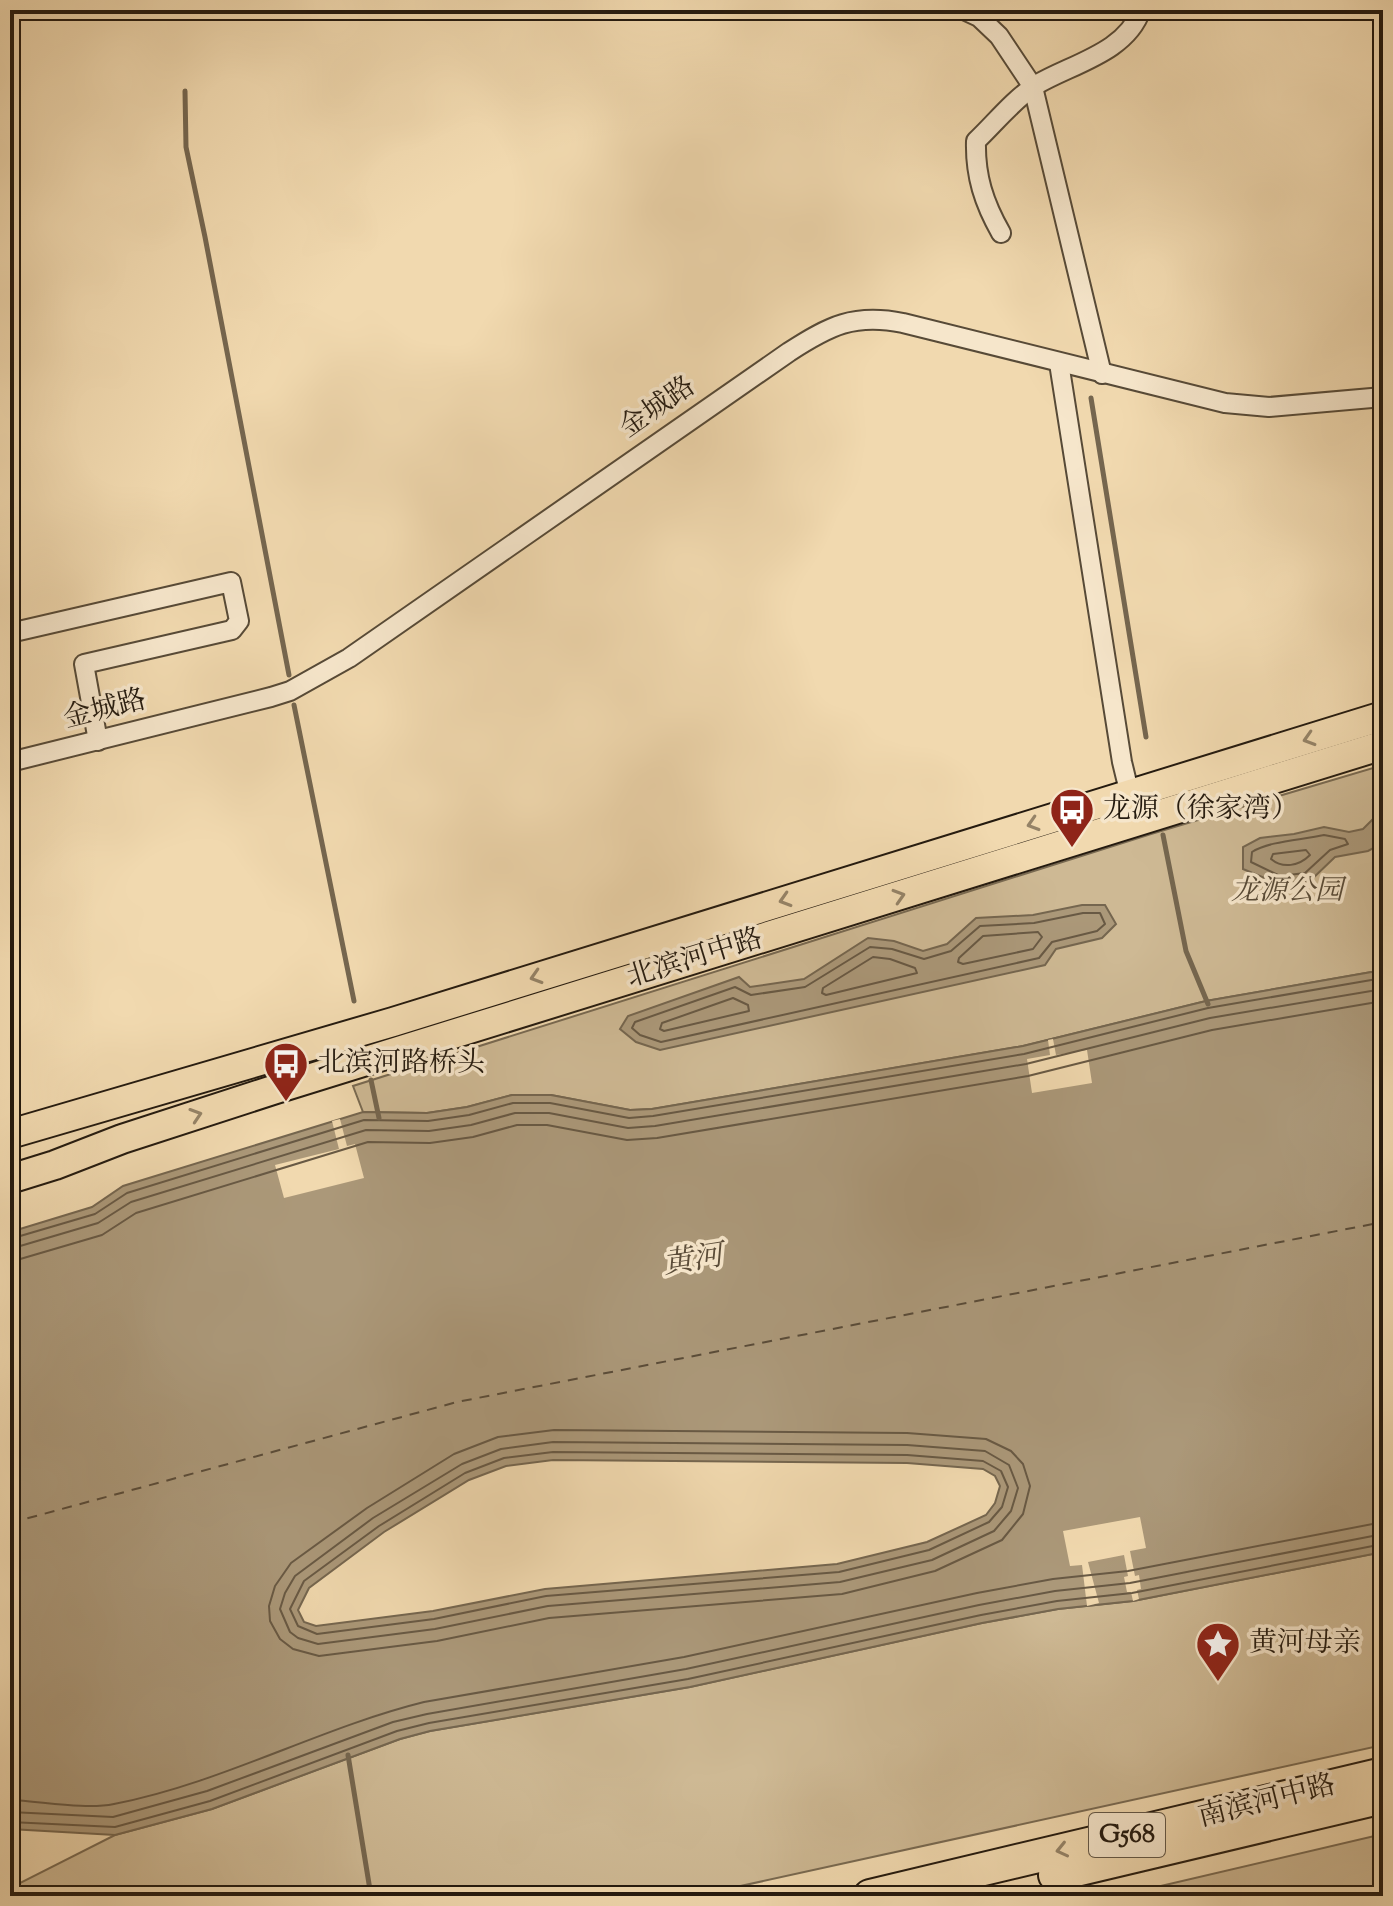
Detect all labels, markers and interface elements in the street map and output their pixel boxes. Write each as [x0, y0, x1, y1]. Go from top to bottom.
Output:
street label: 金城路 [612, 368, 704, 448]
street label: 金城路 [59, 680, 151, 740]
one-way arrow [1302, 730, 1316, 746]
bus stop icon: 龙源（徐家湾） [1048, 786, 1096, 849]
place label: 龙源（徐家湾） [1103, 790, 1299, 830]
one-way arrow [1027, 815, 1041, 831]
park label: 龙源公园 [1231, 872, 1347, 912]
one-way arrow [891, 889, 905, 905]
one-way arrow [778, 891, 792, 907]
street label: 北滨河中路 [622, 919, 768, 999]
one-way arrow [530, 968, 544, 984]
bus stop icon: 北滨河路桥头 [262, 1040, 310, 1103]
place label: 北滨河路桥头 [317, 1044, 485, 1084]
one-way arrow [188, 1108, 202, 1124]
water label: 黄河 [660, 1234, 731, 1287]
place icon: 黄河母亲 [1194, 1620, 1242, 1683]
place label: 黄河母亲 [1249, 1624, 1361, 1664]
street label: 南滨河中路 [1194, 1766, 1340, 1838]
road number: G568 [1089, 1813, 1165, 1857]
one-way arrow [1056, 1841, 1069, 1858]

